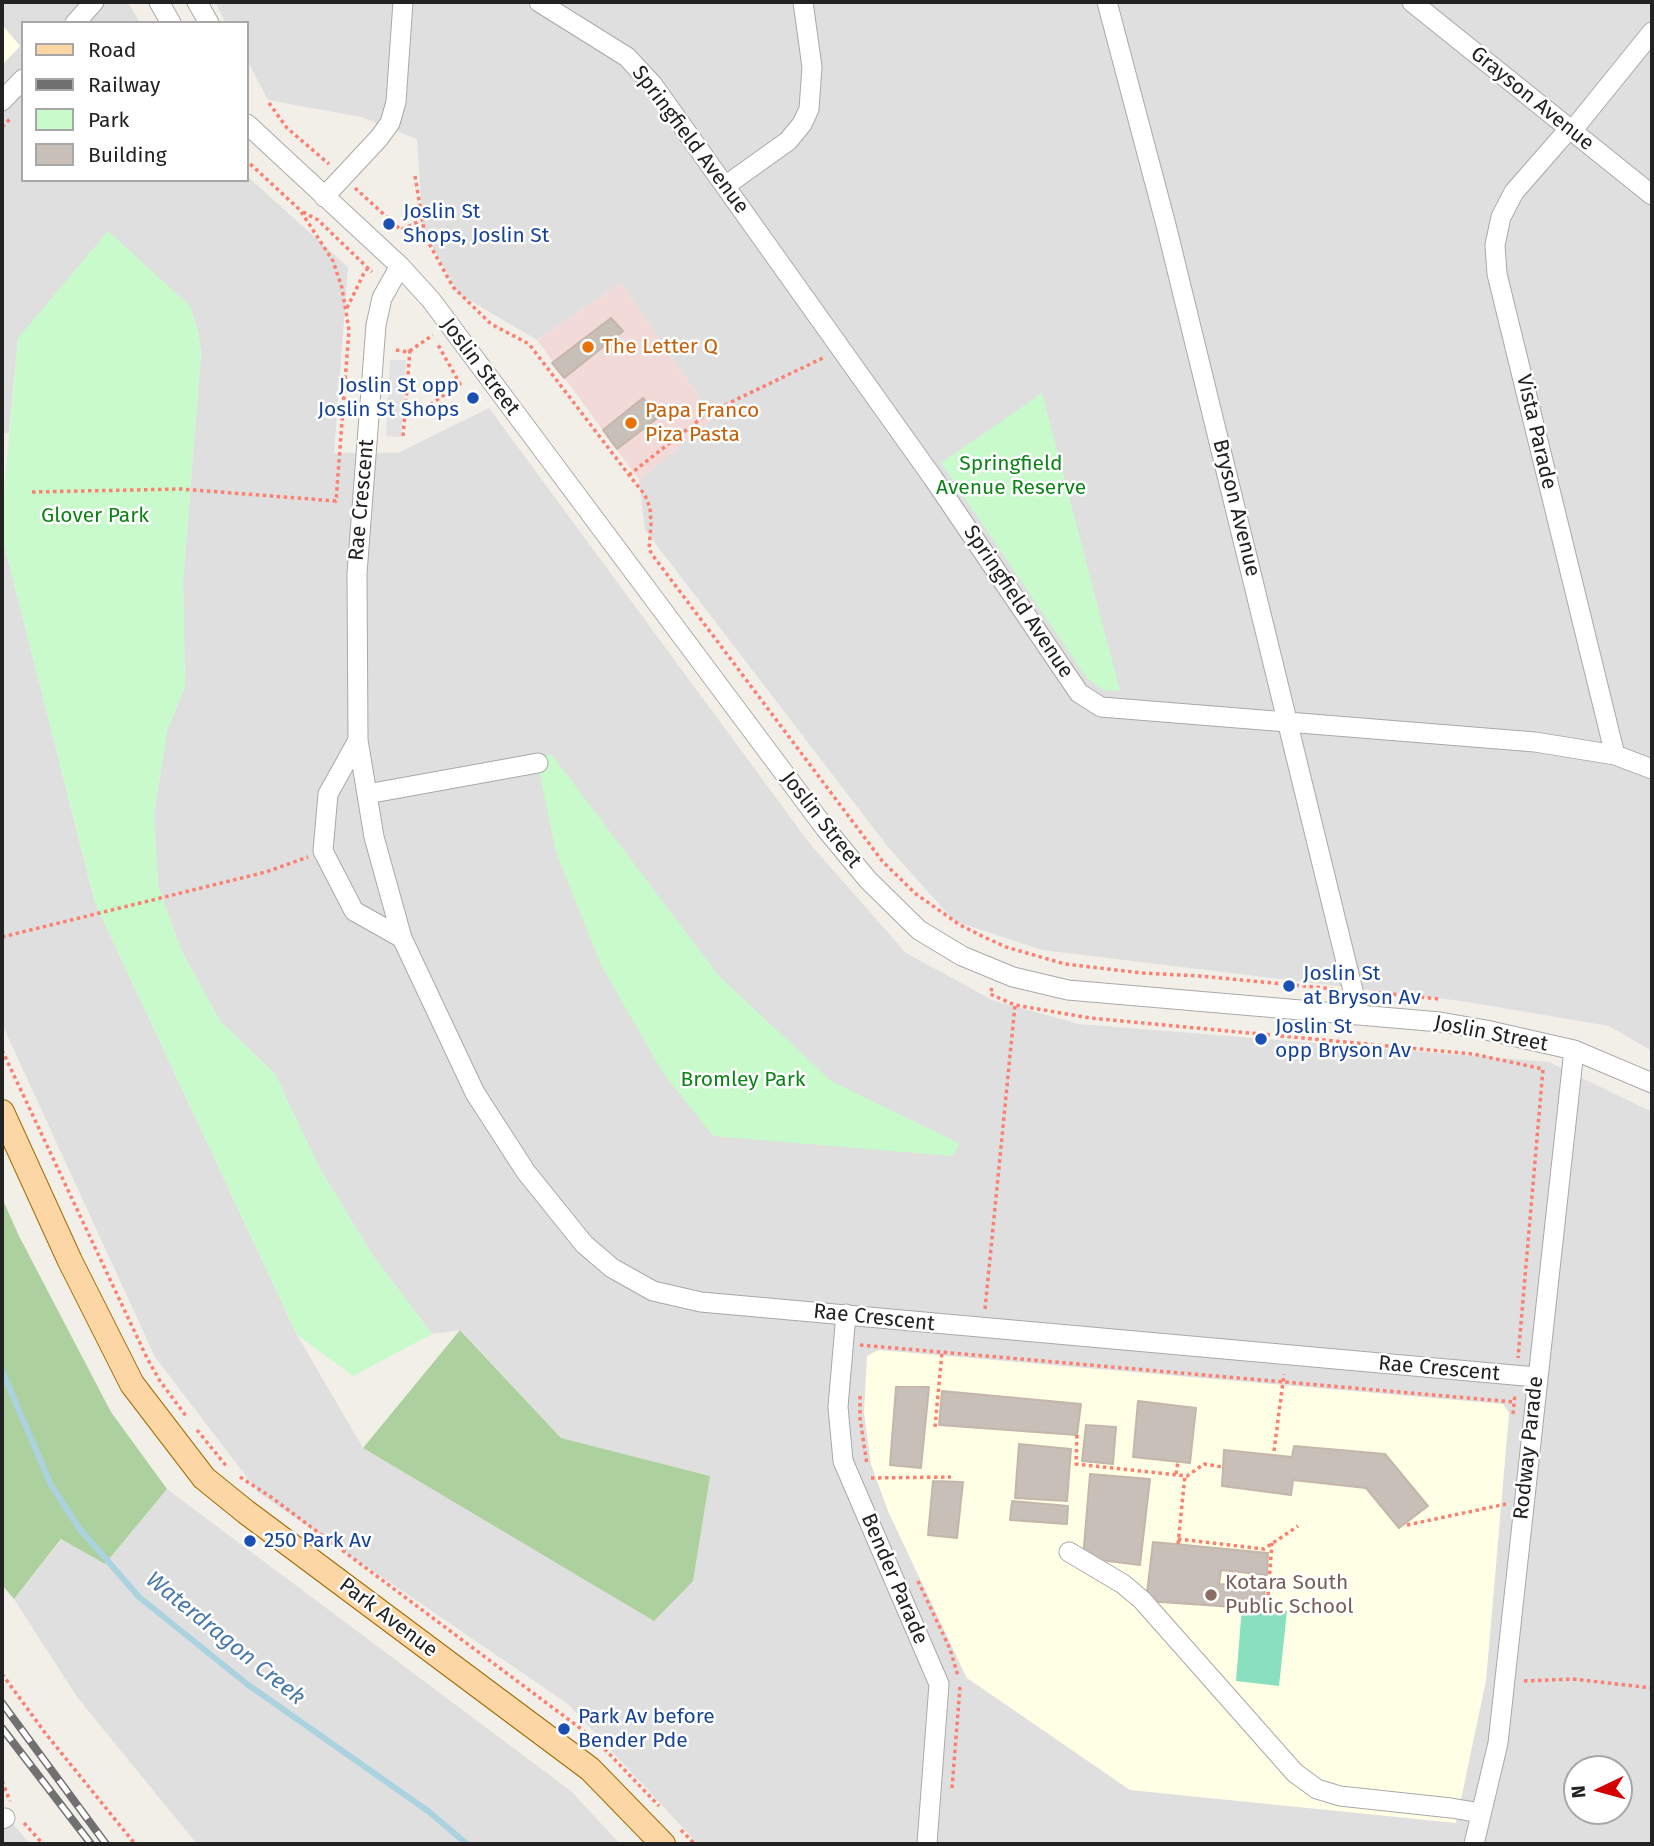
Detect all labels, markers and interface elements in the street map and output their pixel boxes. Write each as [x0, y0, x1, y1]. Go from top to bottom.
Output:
legend [21, 21, 248, 182]
text: Road [88, 37, 136, 63]
street label: Grayson Avenue [1465, 42, 1599, 156]
street label: Springfield Avenue [626, 61, 754, 219]
text: Railway [88, 72, 160, 98]
text: Park [88, 107, 129, 133]
text: Building [88, 142, 167, 168]
place label: Joslin St Shops, Joslin St [403, 199, 549, 249]
marker: Joslin St Shops, Joslin St [381, 216, 397, 232]
street label: Joslin Street [435, 313, 525, 421]
place label: The Letter Q [602, 334, 718, 360]
marker: The Letter Q [580, 339, 596, 355]
street label: Vista Parade [1511, 372, 1561, 492]
place label: Joslin St opp Joslin St Shops [318, 373, 459, 423]
marker: Joslin St opp Joslin St Shops [465, 390, 481, 406]
place label: Papa Franco Piza Pasta [645, 398, 759, 448]
marker: Papa Franco Piza Pasta [623, 415, 639, 431]
street label: Bryson Avenue [1207, 437, 1265, 579]
street label: Rae Crescent [344, 438, 380, 562]
park label: Springfield Avenue Reserve [936, 451, 1086, 501]
park label: Glover Park [41, 503, 149, 529]
street label: Springfield Avenue [958, 521, 1078, 683]
street label: Joslin Street [776, 767, 866, 873]
place label: Joslin St at Bryson Av [1303, 961, 1421, 1011]
marker: Joslin St at Bryson Av [1281, 978, 1297, 994]
street label: Joslin Street [1432, 1011, 1550, 1057]
place label: Joslin St opp Bryson Av [1275, 1014, 1411, 1064]
marker: Joslin St opp Bryson Av [1253, 1031, 1269, 1047]
park label: Bromley Park [680, 1067, 806, 1093]
street label: Rae Crescent [812, 1299, 936, 1337]
street label: Rae Crescent [1377, 1351, 1501, 1387]
street label: Rodway Parade [1509, 1375, 1549, 1521]
street label: Bender Parade [855, 1510, 933, 1648]
place label: 250 Park Av [264, 1528, 371, 1554]
marker: 250 Park Av [242, 1533, 258, 1549]
water label: Waterdragon Creek [140, 1566, 310, 1712]
place label: Kotara South Public School [1225, 1570, 1353, 1620]
street label: Park Avenue [334, 1573, 442, 1663]
marker: Kotara South Public School [1203, 1587, 1219, 1603]
place label: Park Av before Bender Pde [578, 1704, 715, 1754]
marker: Park Av before Bender Pde [556, 1721, 572, 1737]
north arrow [1563, 1755, 1633, 1825]
text: N [1567, 1784, 1591, 1799]

